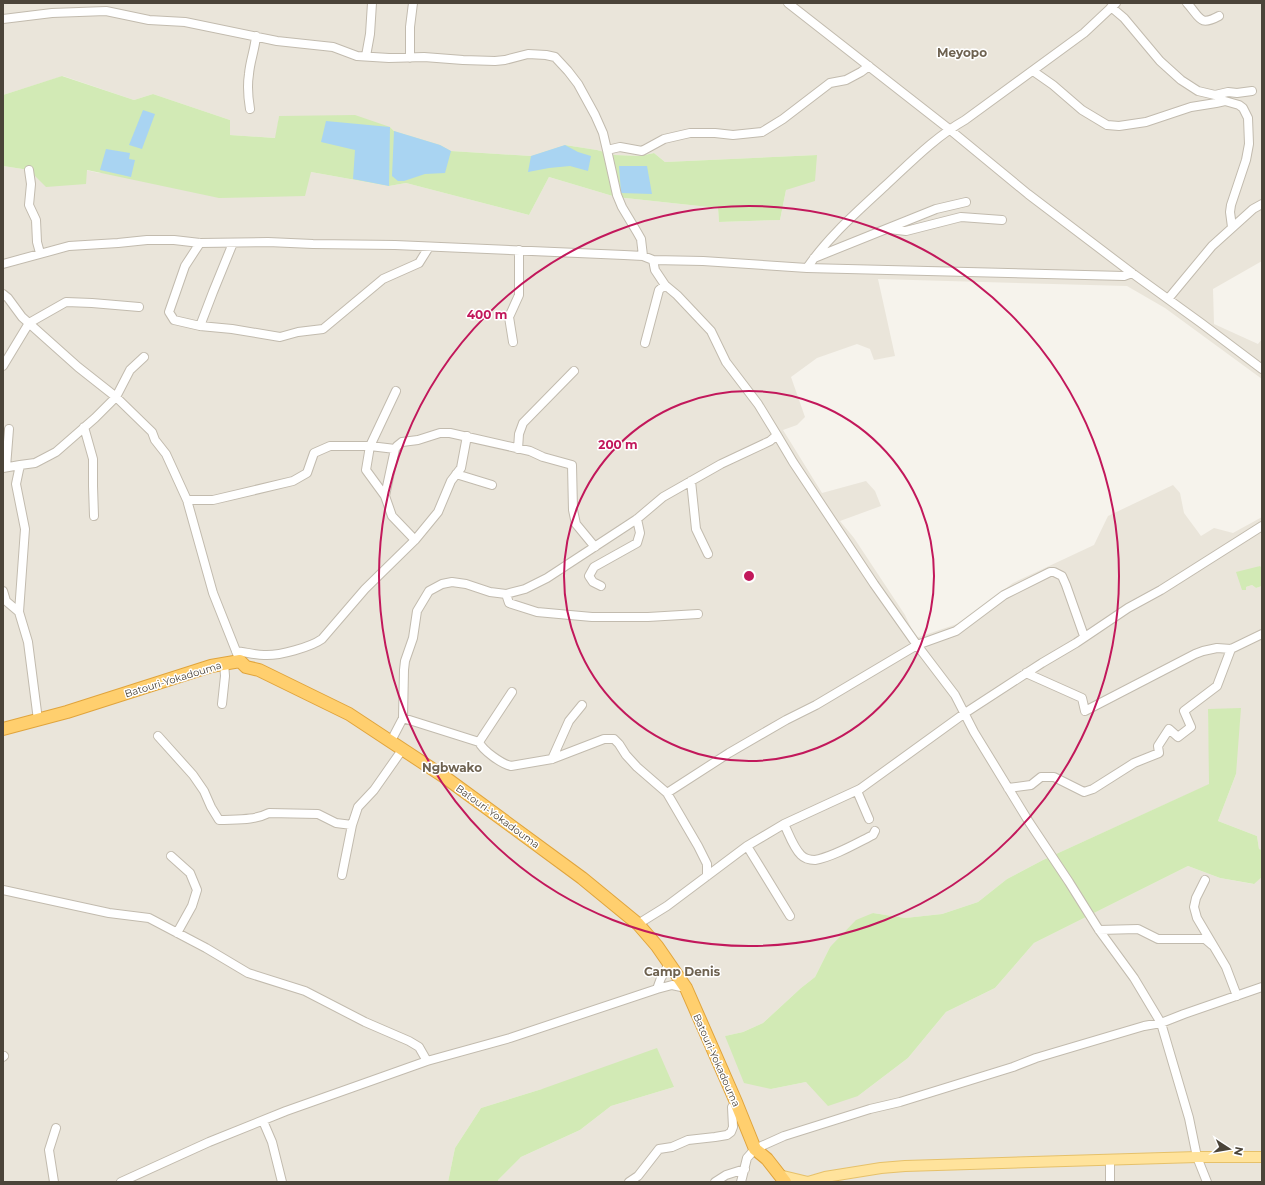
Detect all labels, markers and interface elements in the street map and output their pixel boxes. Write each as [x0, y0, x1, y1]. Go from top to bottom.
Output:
district label: Meyopo [937, 45, 987, 60]
text: 400 m [467, 307, 507, 322]
text: 200 m [598, 437, 638, 452]
centre of rings [742, 569, 756, 583]
street label: Batouri-Yokadouma [123, 659, 223, 700]
district label: Ngbwako [422, 760, 482, 775]
street label: Batouri-Yokadouma [453, 782, 542, 851]
district label: Camp Denis [644, 964, 721, 979]
street label: Batouri-Yokadouma [690, 1012, 743, 1109]
north arrow [1209, 1129, 1249, 1169]
text: N [1231, 1145, 1247, 1157]

